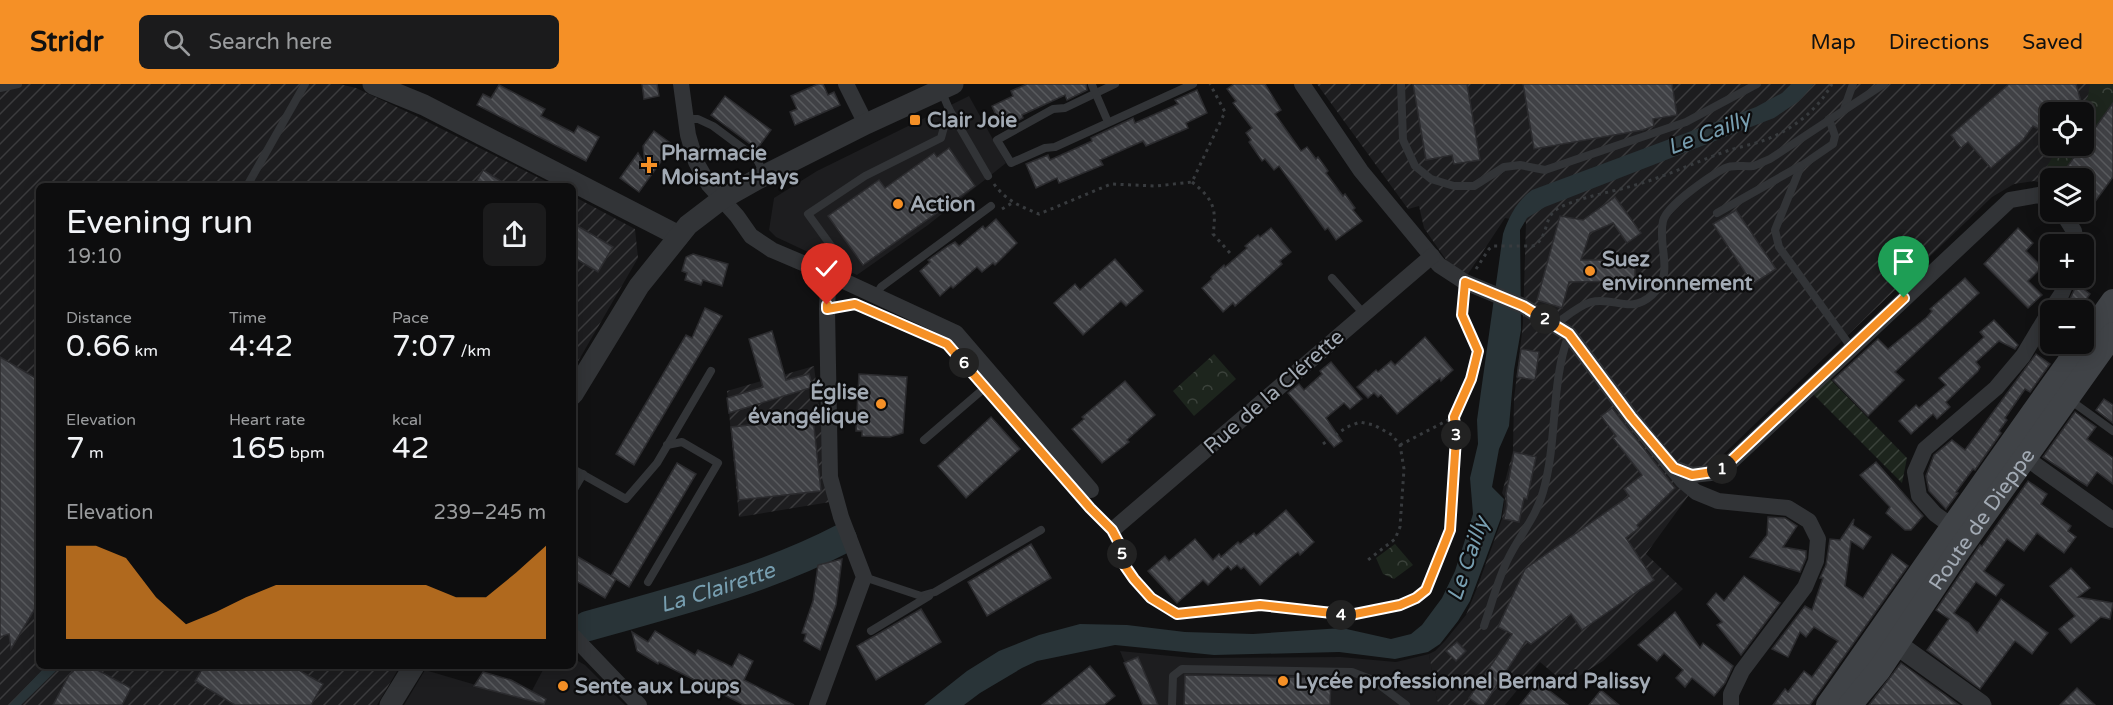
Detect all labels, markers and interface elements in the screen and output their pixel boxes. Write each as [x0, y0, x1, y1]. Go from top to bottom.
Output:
search box [139, 15, 559, 69]
text: Stridr [30, 25, 103, 59]
icon: search [160, 26, 193, 59]
text: Search here [208, 29, 332, 55]
text: Map [1810, 30, 1856, 55]
text: Directions [1889, 30, 1989, 55]
text: Saved [2022, 30, 2083, 55]
map controls [2040, 102, 2094, 354]
button: locate [2040, 102, 2094, 156]
water label: Le Cailly [1664, 105, 1756, 161]
place label: Clair Joie [927, 108, 1017, 133]
marker: Clair Joie [908, 113, 922, 127]
place label: Pharmacie Moisant-Hays [661, 141, 799, 190]
marker: Pharmacie Moisant-Hays [642, 158, 656, 172]
button: layers [2040, 168, 2094, 222]
place label: Action [910, 192, 975, 217]
marker: Action [891, 197, 905, 211]
text: Evening run [66, 203, 253, 242]
button: share [483, 203, 546, 266]
button: + [2040, 234, 2094, 288]
pin [1878, 236, 1929, 298]
pin [801, 243, 852, 305]
text: 19:10 [66, 245, 121, 269]
icon: arrive [1887, 245, 1920, 278]
place label: Suez environnement [1602, 247, 1753, 296]
icon: check [810, 252, 843, 285]
marker: Suez environnement [1583, 264, 1597, 278]
button: − [2040, 300, 2094, 354]
pin: 2 [1530, 304, 1560, 334]
text: Distance [66, 308, 132, 328]
text: Time [229, 308, 266, 328]
text: Pace [392, 308, 429, 328]
text: 2 [1540, 309, 1550, 329]
street label: Rue de la Clérette [1199, 324, 1349, 460]
text: 0.66 [66, 328, 130, 365]
text: 4:42 [229, 328, 293, 365]
text: 7:07 [392, 328, 456, 365]
text: km [130, 341, 158, 361]
text: /km [456, 341, 491, 361]
pin: 6 [949, 348, 979, 378]
text: 6 [959, 353, 969, 373]
place label: Église évangélique [748, 379, 869, 429]
marker: Église évangélique [874, 397, 888, 411]
text: Elevation [66, 410, 136, 430]
text: Heart rate [229, 410, 305, 430]
text: kcal [392, 410, 422, 430]
pin: 3 [1441, 420, 1471, 450]
text: 3 [1451, 425, 1461, 445]
text: 7 [66, 430, 85, 467]
text: 165 [229, 430, 286, 467]
text: 42 [392, 430, 430, 467]
text: m [85, 443, 104, 463]
text: bpm [286, 443, 325, 463]
street label: Route de Dieppe [1923, 443, 2040, 595]
pin: 1 [1707, 454, 1737, 484]
text: 1 [1717, 459, 1727, 479]
text: Elevation [66, 501, 153, 525]
text: 239–245 m [433, 501, 546, 525]
water label: Le Cailly [1442, 512, 1495, 604]
pin: 5 [1107, 539, 1137, 569]
text: 5 [1117, 544, 1127, 564]
water label: La Clairette [657, 556, 780, 618]
pin: 4 [1326, 600, 1356, 630]
text: 4 [1336, 605, 1346, 625]
place label: Lycée professionnel Bernard Palissy [1295, 669, 1651, 694]
place label: Sente aux Loups [575, 674, 740, 699]
marker: Lycée professionnel Bernard Palissy [1276, 674, 1290, 688]
marker: Sente aux Loups [556, 679, 570, 693]

